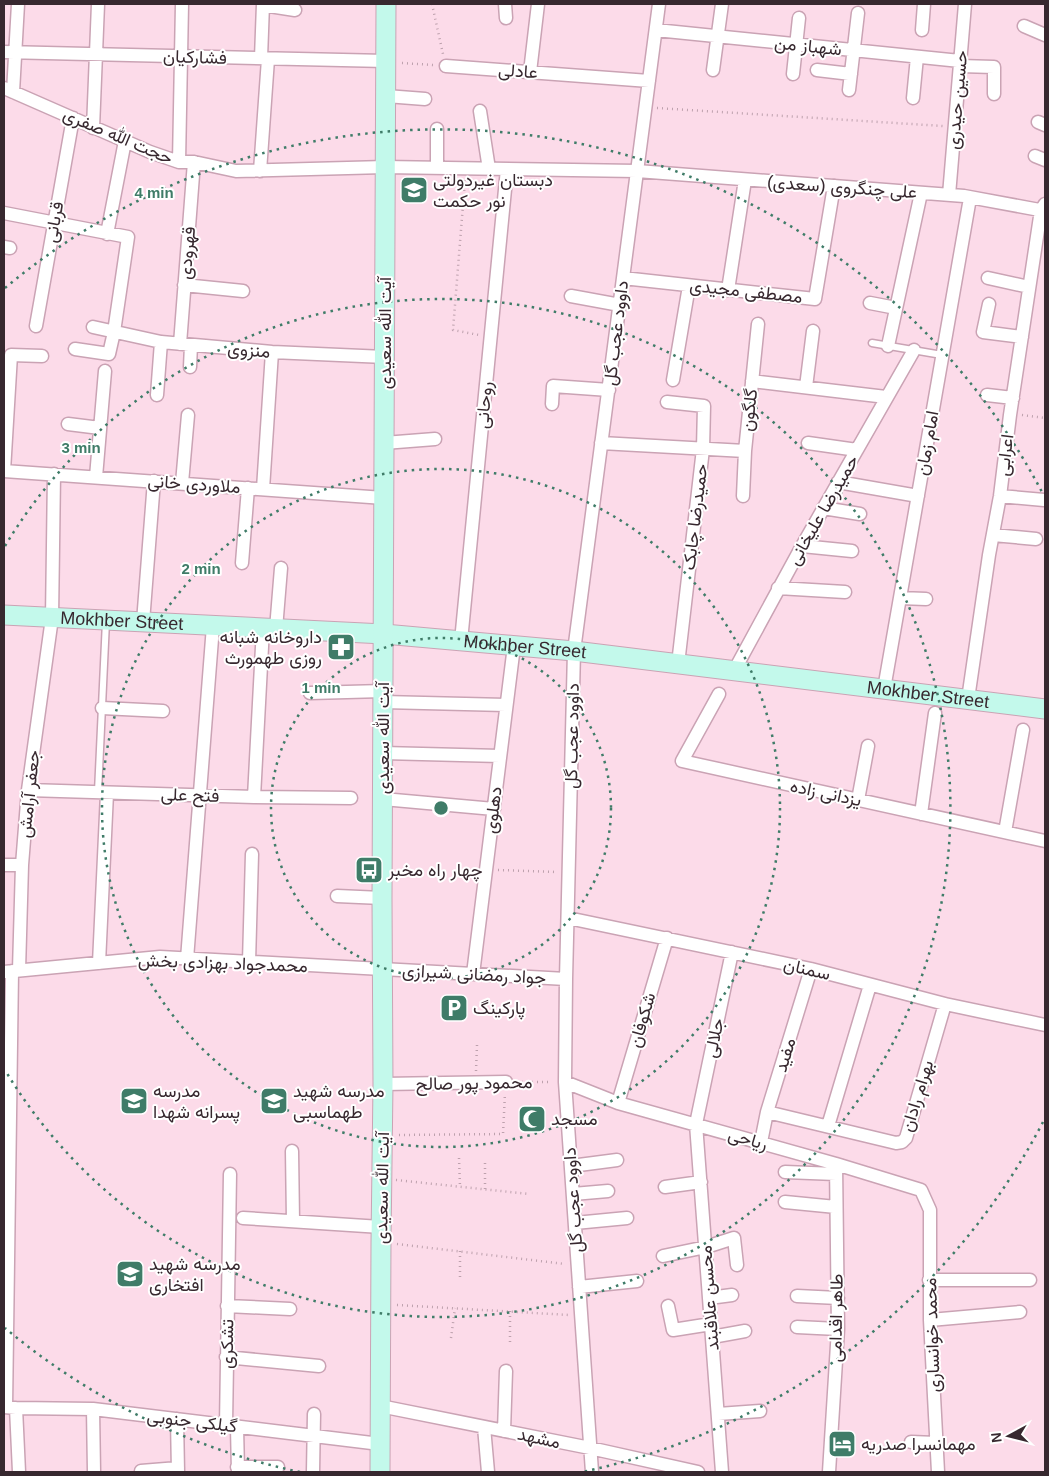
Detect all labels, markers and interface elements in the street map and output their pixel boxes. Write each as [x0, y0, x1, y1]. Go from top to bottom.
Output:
street label: شهباز من [773, 33, 843, 60]
street label: فشارکیان [163, 46, 227, 69]
street label: حسین حیدری [943, 50, 972, 150]
street label: عادلی [497, 60, 538, 83]
street label: حجت الله صفری [60, 103, 176, 169]
place label: دبستان غیردولتی نور حکمت [433, 170, 553, 212]
street label: علی چنگروی (سعدی) [766, 172, 918, 204]
school or university icon: دبستان غیردولتی نور حکمت [399, 175, 429, 205]
text: 4 min [134, 184, 174, 201]
street label: قربانی [41, 200, 68, 244]
street label: قهرودی [175, 226, 200, 280]
street label: آیت الله سعیدی [374, 275, 396, 389]
street label: مصطفی مجیدی [688, 275, 803, 308]
street label: داوود عجب گل [600, 279, 633, 387]
street label: منزوی [227, 338, 271, 363]
street label: روحانی [472, 380, 497, 430]
street label: گلگون [737, 388, 762, 433]
street label: امام زمان [911, 409, 944, 477]
street label: اعرابی [993, 433, 1018, 477]
text: 3 min [61, 439, 101, 456]
street label: حمیدرضا علیخانی [783, 452, 863, 569]
street label: حمیدرضا چابک [679, 463, 713, 572]
street label: ملاوردی خانی [147, 471, 241, 498]
text: 2 min [181, 560, 221, 577]
street label: Mokhber Street [60, 608, 184, 634]
place label: داروخانه شبانه روزی طهمورث [219, 627, 322, 669]
street label: Mokhber Street [463, 631, 587, 662]
pharmacy icon: داروخانه شبانه روزی طهمورث [326, 632, 356, 662]
street label: Mokhber Street [866, 677, 990, 712]
text: 1 min [301, 679, 341, 696]
street label: آیت الله سعیدی [372, 680, 394, 794]
street label: داوود عجب گل [561, 683, 584, 789]
street label: جعفر آرامش [14, 749, 45, 839]
street label: یزدانی زاده [788, 776, 864, 811]
street label: فتح علی [160, 784, 220, 808]
street label: دهلوی [480, 785, 507, 835]
centre of rings [432, 799, 450, 817]
bus stop icon: چهار راه مخبر [354, 855, 384, 885]
place label: چهار راه مخبر [387, 860, 482, 882]
street label: محمدجواد بهزادی بخش [138, 950, 308, 977]
street label: سمنان [782, 954, 832, 984]
street label: جواد رمضانی شیرازی [401, 960, 547, 989]
street label: شکوفان [625, 990, 660, 1050]
parking icon: پارکینگ [439, 993, 469, 1023]
place label: پارکینگ [473, 998, 525, 1020]
street label: جلالی [700, 1016, 729, 1060]
street label: مفید [770, 1036, 800, 1074]
street label: بهرام رادان [897, 1058, 939, 1135]
street label: محمود پور صالح [415, 1072, 533, 1096]
place label: مدرسه پسرانه شهدا [153, 1081, 240, 1124]
place label: مدرسه شهید طهماسبی [293, 1081, 385, 1123]
school or university icon: مدرسه پسرانه شهدا [119, 1086, 149, 1116]
school or university icon: مدرسه شهید طهماسبی [259, 1086, 289, 1116]
mosque icon: مسجد [517, 1104, 547, 1134]
place label: مسجد [551, 1109, 598, 1129]
street label: ریاحی [726, 1124, 770, 1155]
street label: آیت الله سعیدی [370, 1130, 394, 1244]
street label: داوود عجب گل [559, 1146, 588, 1253]
street label: محسن علاقبند [695, 1245, 724, 1351]
place label: مدرسه شهید افتخاری [149, 1254, 241, 1296]
school or university icon: مدرسه شهید افتخاری [115, 1259, 145, 1289]
street label: طاهر اقدامی [825, 1273, 848, 1363]
street label: محمد خوانساری [920, 1277, 945, 1393]
street label: تشکری [217, 1319, 238, 1369]
street label: گیلکی جنوبی [146, 1406, 238, 1437]
north arrow [984, 1411, 1034, 1461]
street label: مشهد [516, 1424, 562, 1453]
hotel icon: مهمانسرا صدریه [827, 1429, 857, 1459]
text: N [988, 1432, 1005, 1444]
place label: مهمانسرا صدریه [861, 1434, 976, 1455]

